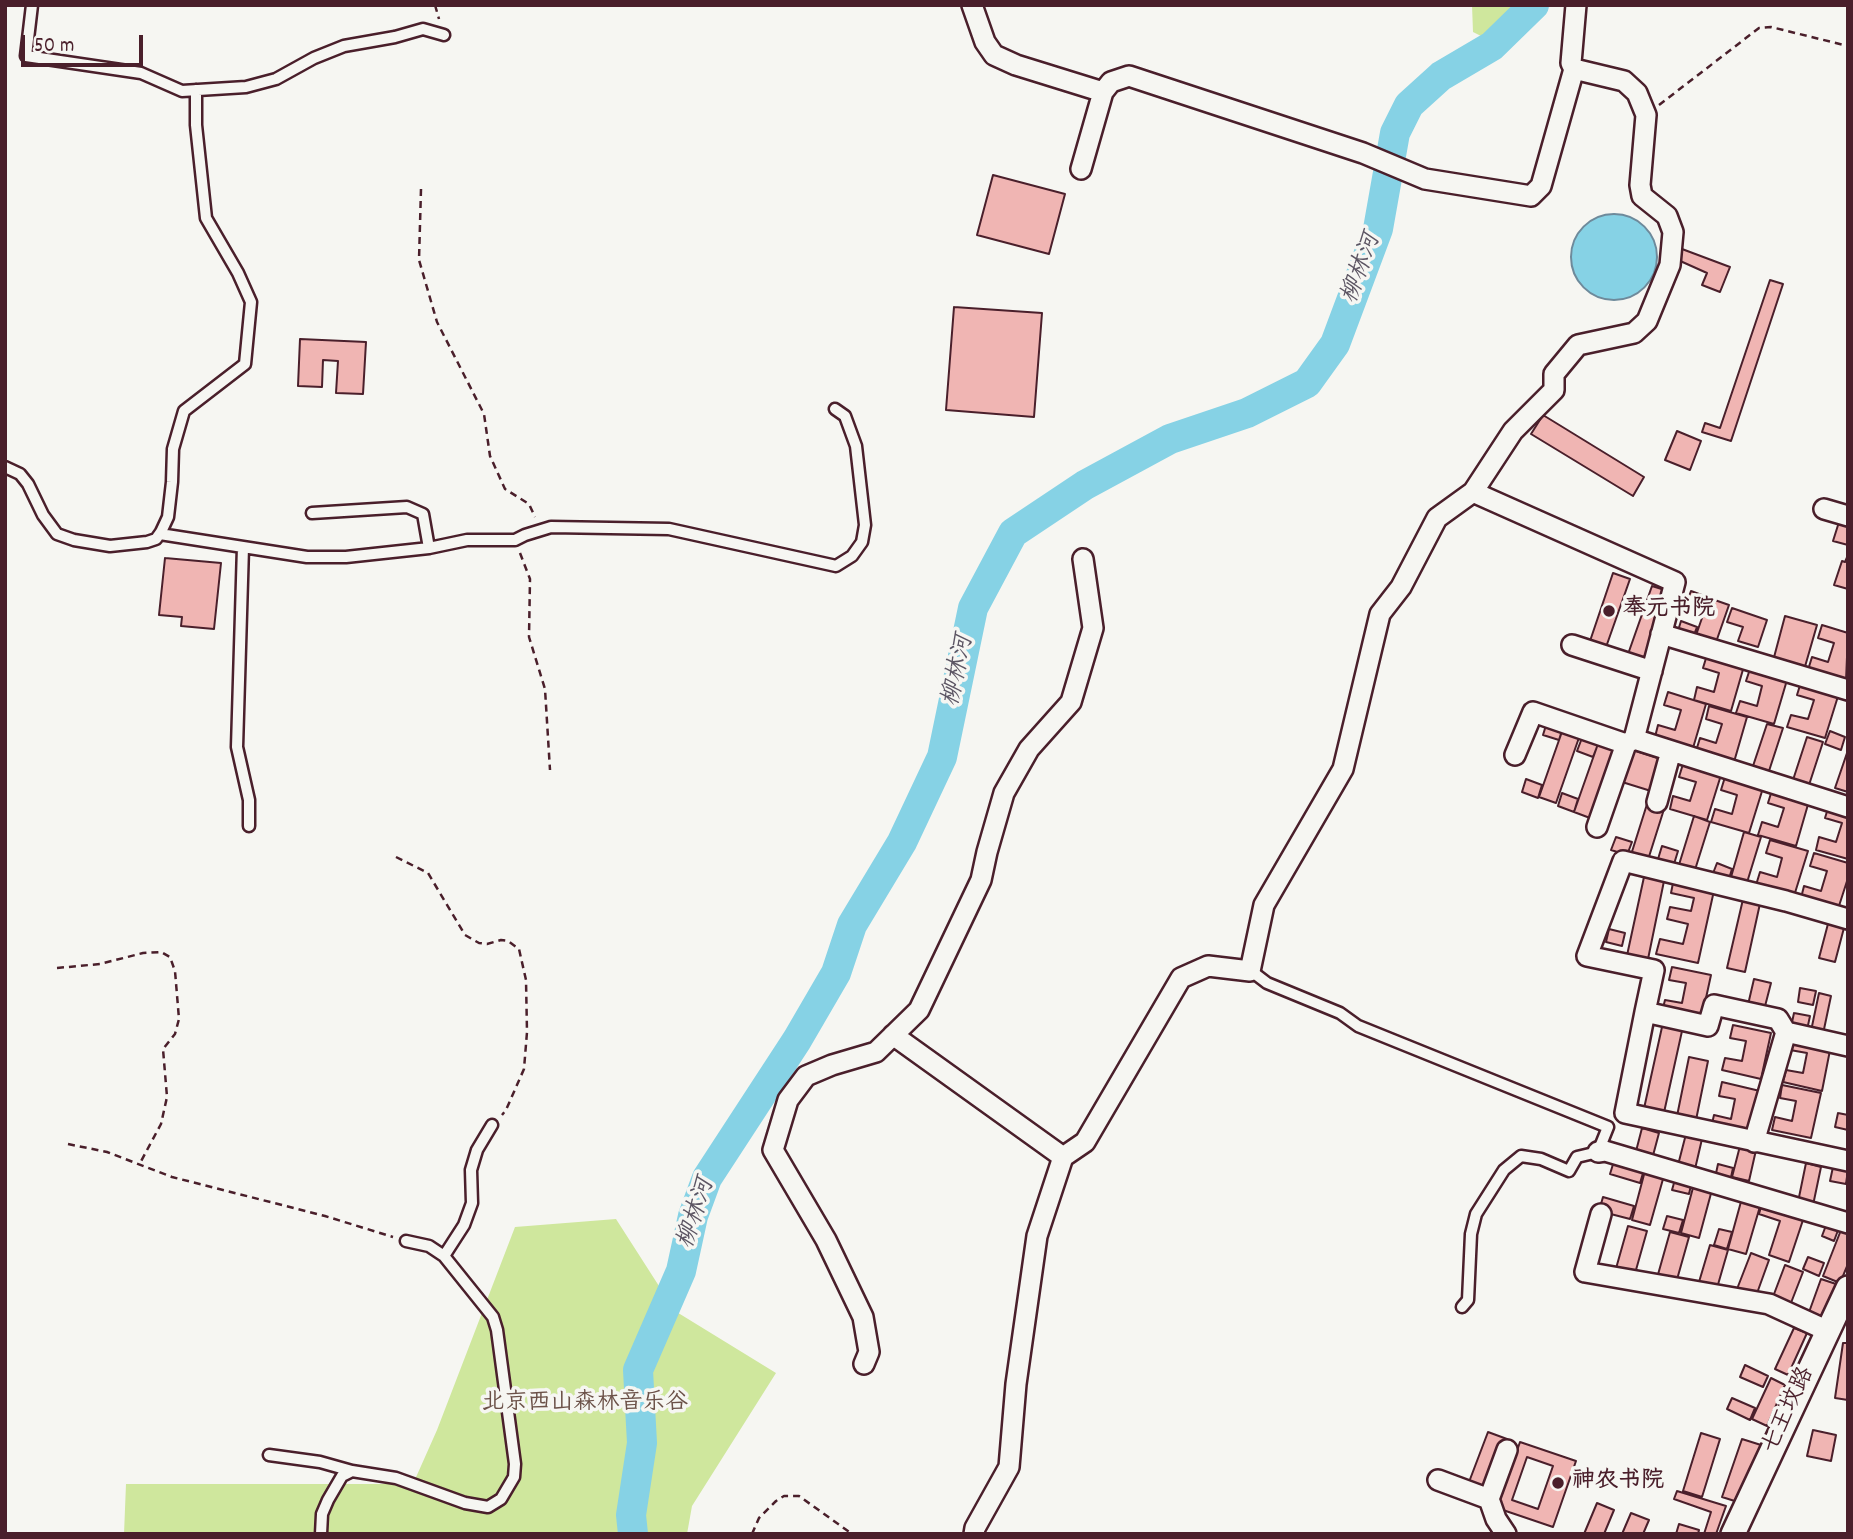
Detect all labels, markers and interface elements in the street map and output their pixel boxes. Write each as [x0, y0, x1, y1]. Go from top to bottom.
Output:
scale bar [24, 21, 147, 65]
text: 50 m [34, 32, 74, 62]
water label: 柳林河 [1337, 230, 1389, 308]
place label: 奉元书院 [1623, 597, 1715, 625]
marker: 奉元书院 [1601, 603, 1617, 619]
water label: 柳林河 [938, 633, 982, 709]
water label: 柳林河 [673, 1175, 723, 1253]
street label: 七王坟路 [1758, 1363, 1822, 1459]
park label: 北京西山森林音乐谷 [482, 1391, 688, 1419]
place label: 神农书院 [1572, 1469, 1664, 1497]
marker: 神农书院 [1550, 1475, 1566, 1491]

